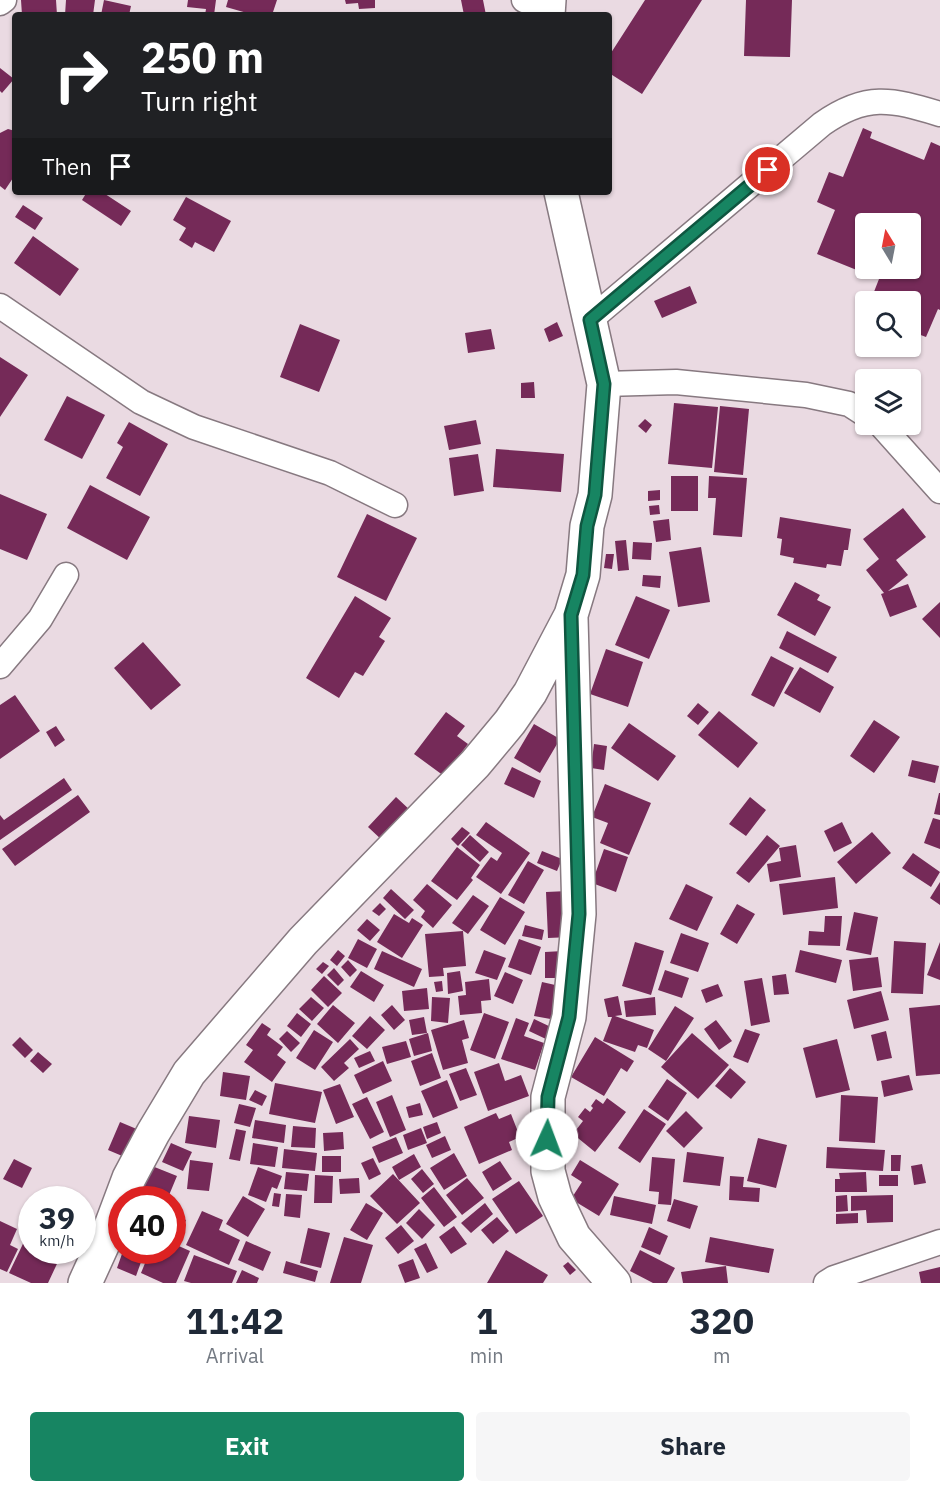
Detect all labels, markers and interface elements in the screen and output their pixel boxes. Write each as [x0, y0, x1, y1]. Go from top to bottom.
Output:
text: 250 m [141, 30, 264, 85]
icon: right [42, 36, 120, 114]
text: Turn right [141, 83, 258, 118]
pin [742, 144, 793, 195]
icon: arrive [104, 150, 137, 183]
text: Then [42, 152, 92, 181]
icon: arrive [751, 153, 784, 186]
north arrow [855, 213, 921, 279]
map controls [855, 213, 921, 435]
button: search [855, 291, 921, 357]
button: layers [855, 369, 921, 435]
position arrow [515, 1107, 579, 1171]
speed limit sign: 40 [108, 1186, 186, 1264]
text: 39 [39, 1198, 75, 1237]
text: km/h [39, 1231, 75, 1250]
text: 11:42 [186, 1297, 284, 1344]
text: 1 [476, 1297, 498, 1344]
text: 320 [689, 1297, 754, 1344]
text: Arrival [206, 1342, 264, 1369]
text: min [470, 1342, 504, 1369]
text: m [713, 1342, 731, 1369]
button: Exit [30, 1412, 464, 1481]
button: Share [476, 1412, 910, 1481]

